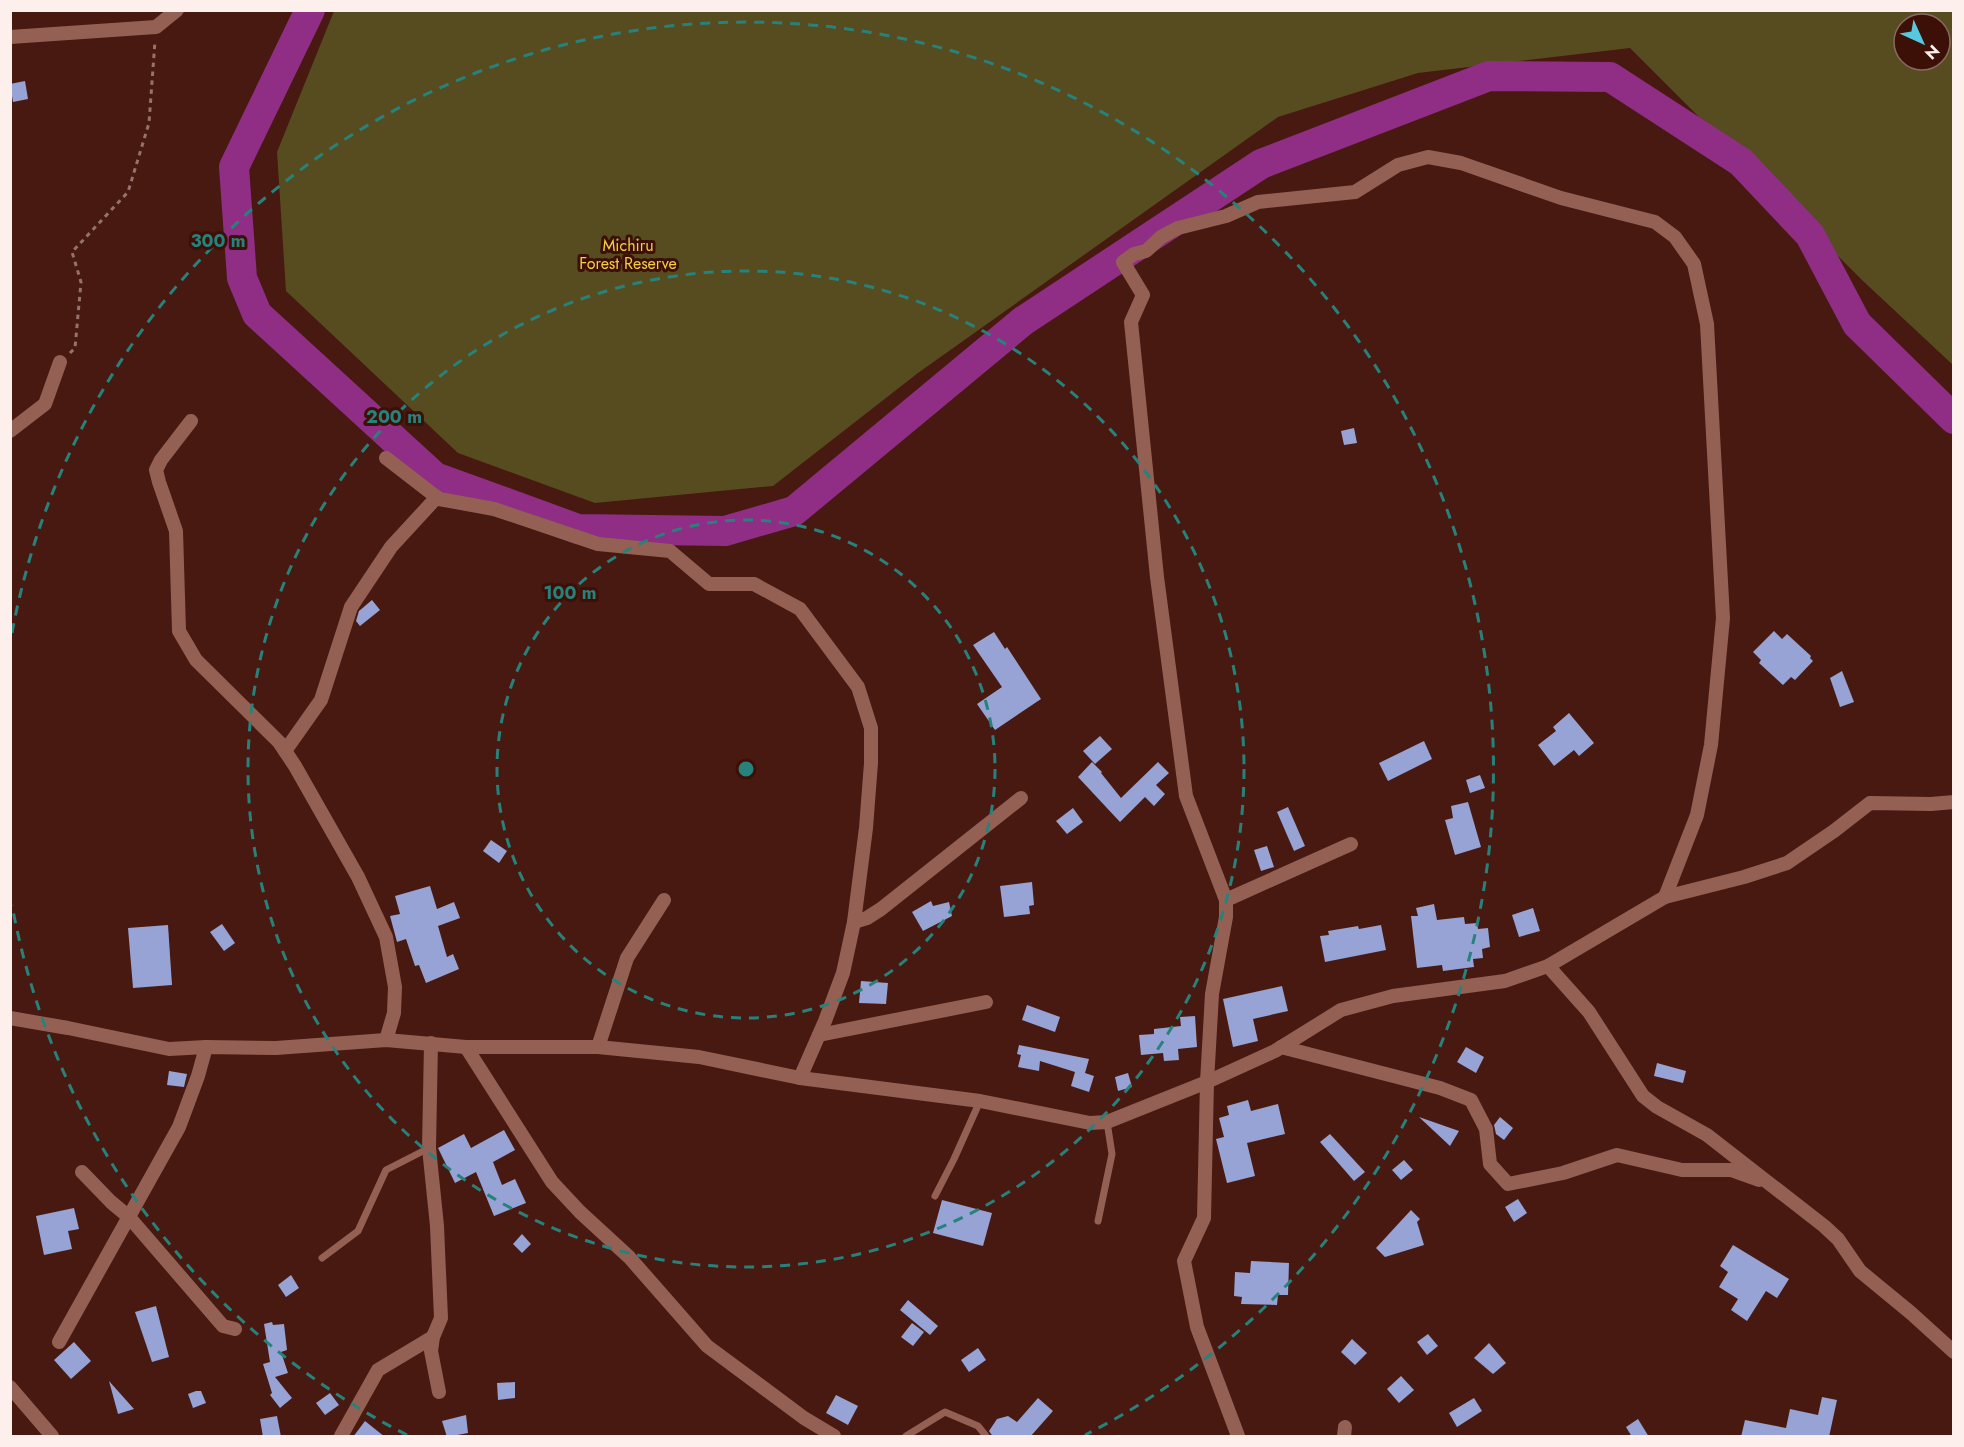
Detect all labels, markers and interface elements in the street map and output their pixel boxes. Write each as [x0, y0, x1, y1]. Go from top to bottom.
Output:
north arrow [1892, 12, 1952, 72]
text: N [1920, 40, 1945, 65]
text: 300 m [190, 228, 246, 254]
park label: Michiru Forest Reserve [579, 234, 677, 275]
text: 200 m [366, 404, 422, 430]
text: 100 m [543, 580, 597, 606]
centre of rings [736, 759, 756, 779]

